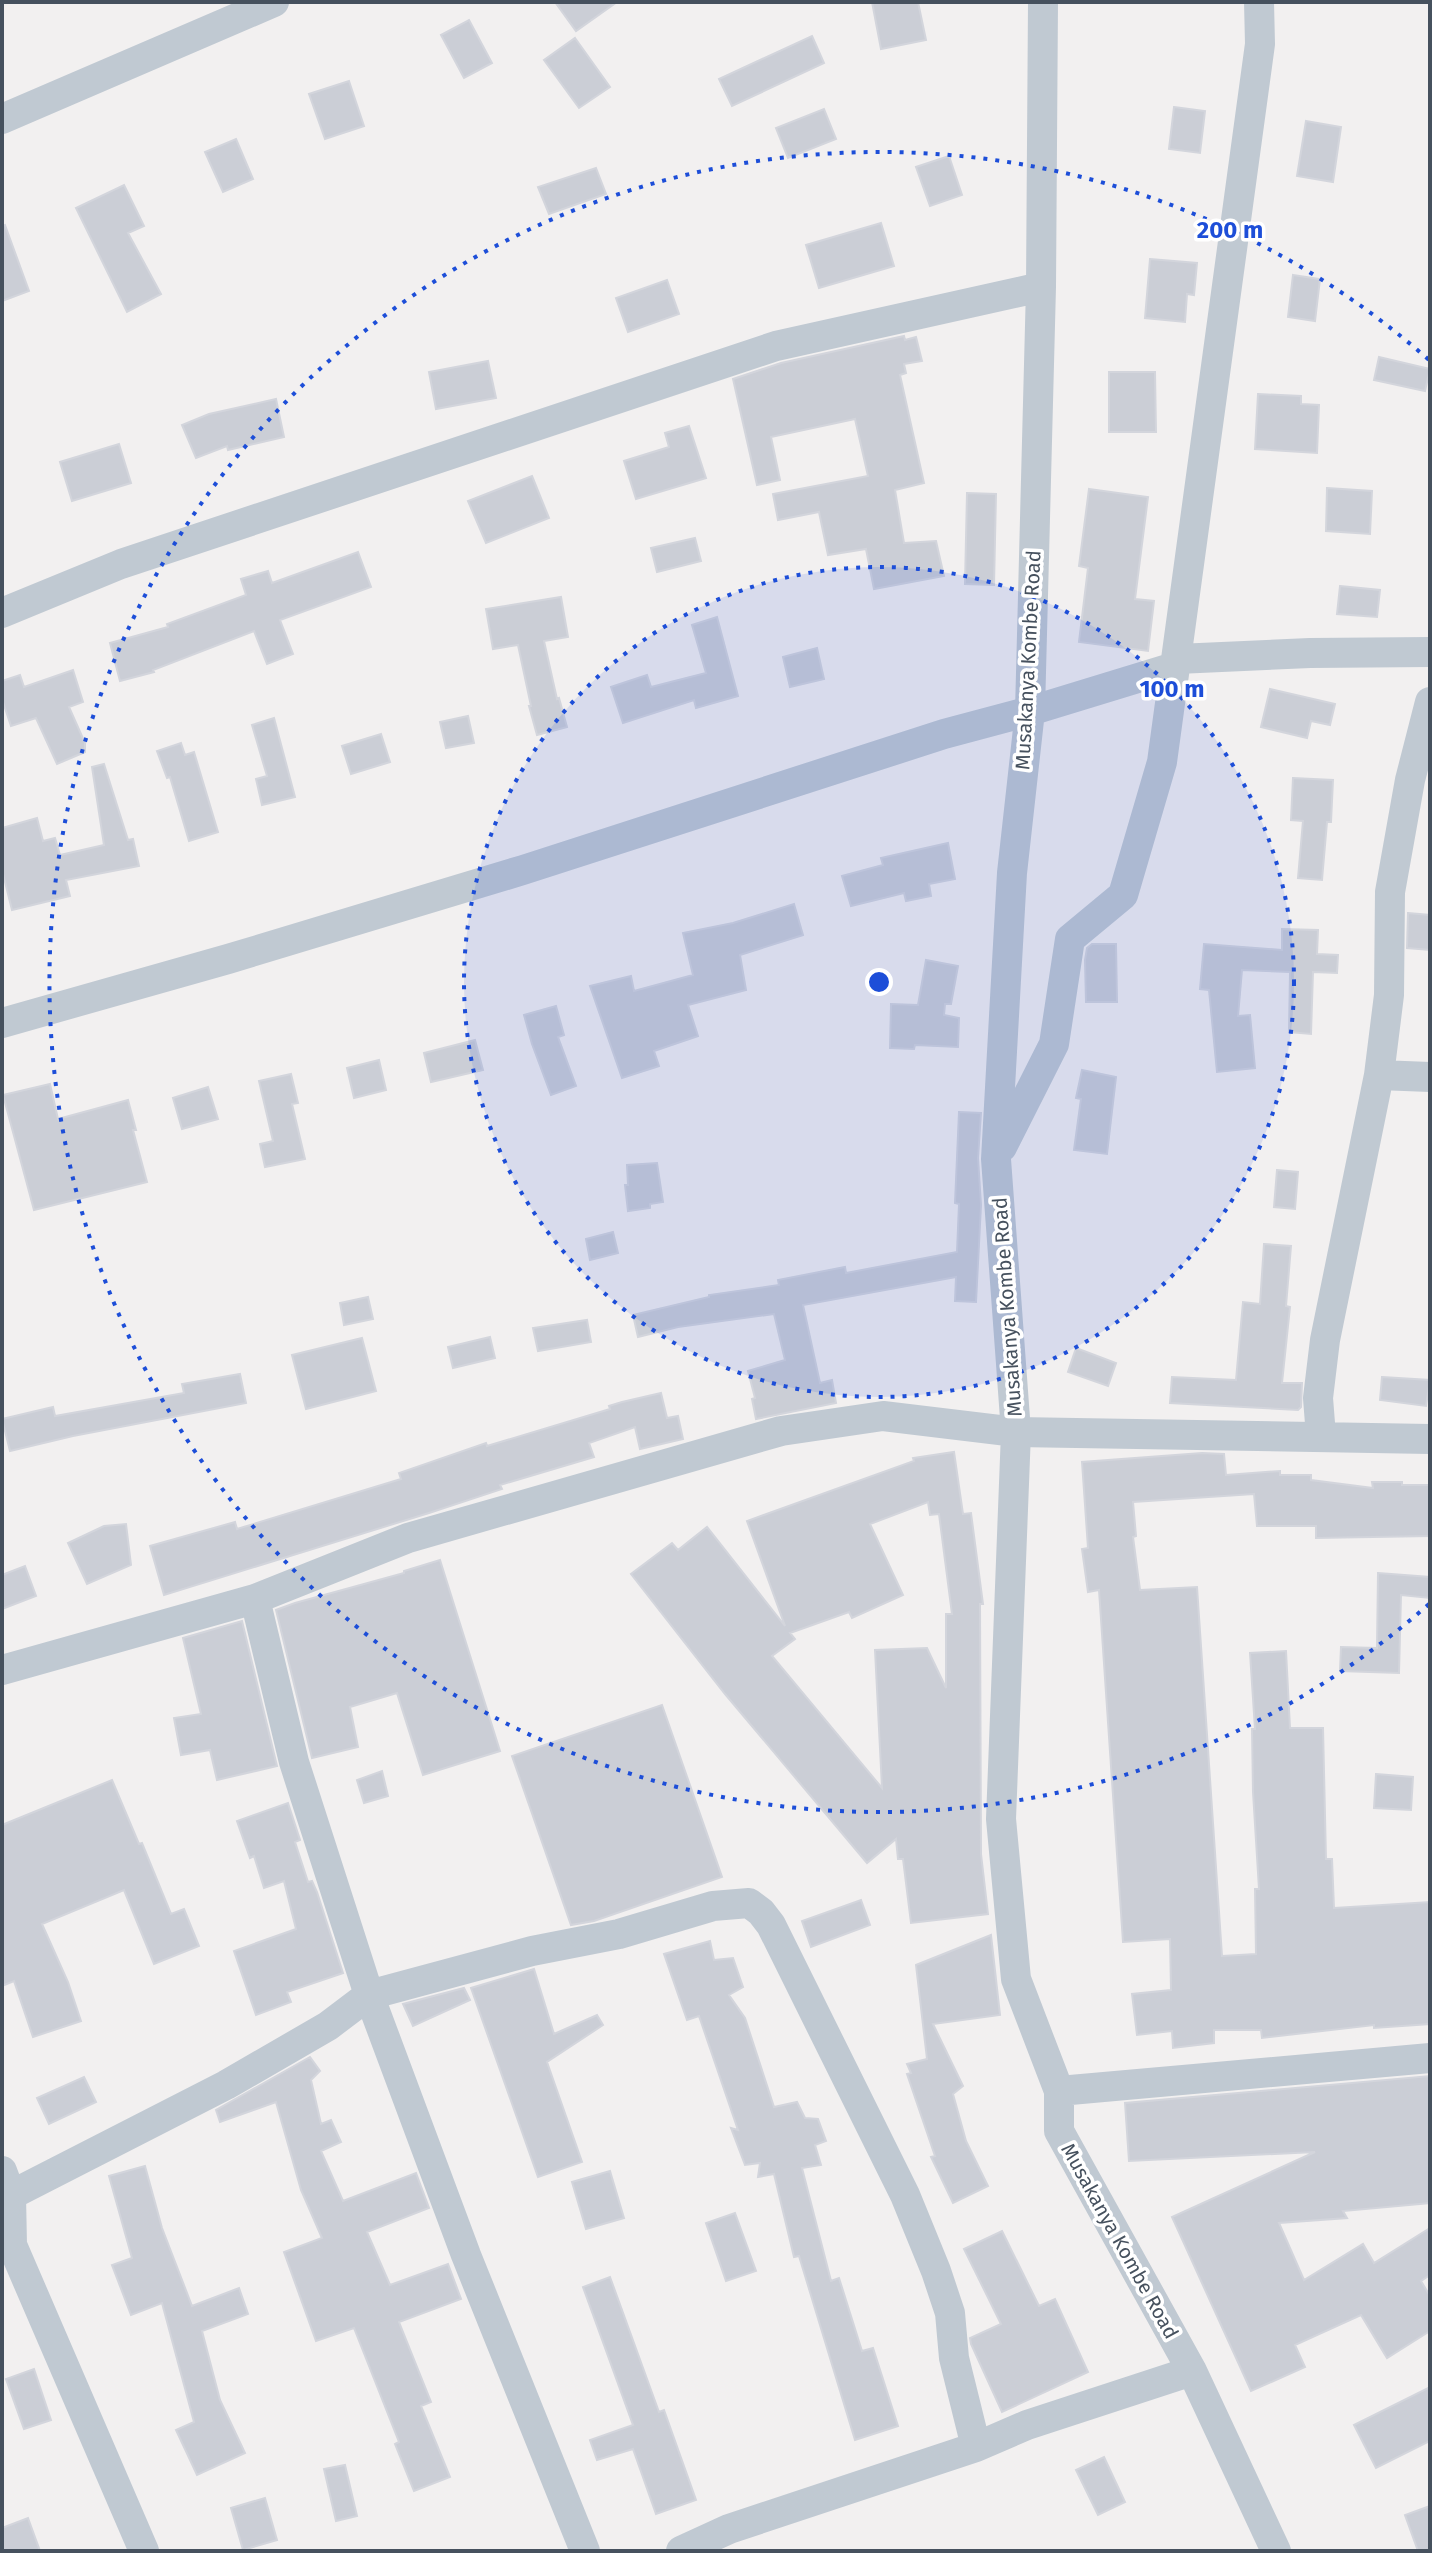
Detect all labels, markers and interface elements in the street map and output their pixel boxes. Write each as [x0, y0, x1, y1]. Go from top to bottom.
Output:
text: 200 m [1197, 216, 1263, 244]
street label: Musakanya Kombe Road [1010, 550, 1046, 770]
text: 100 m [1139, 675, 1205, 703]
centre of rings [865, 968, 893, 996]
street label: Musakanya Kombe Road [987, 1197, 1027, 1417]
street label: Musakanya Kombe Road [1056, 2139, 1184, 2343]

